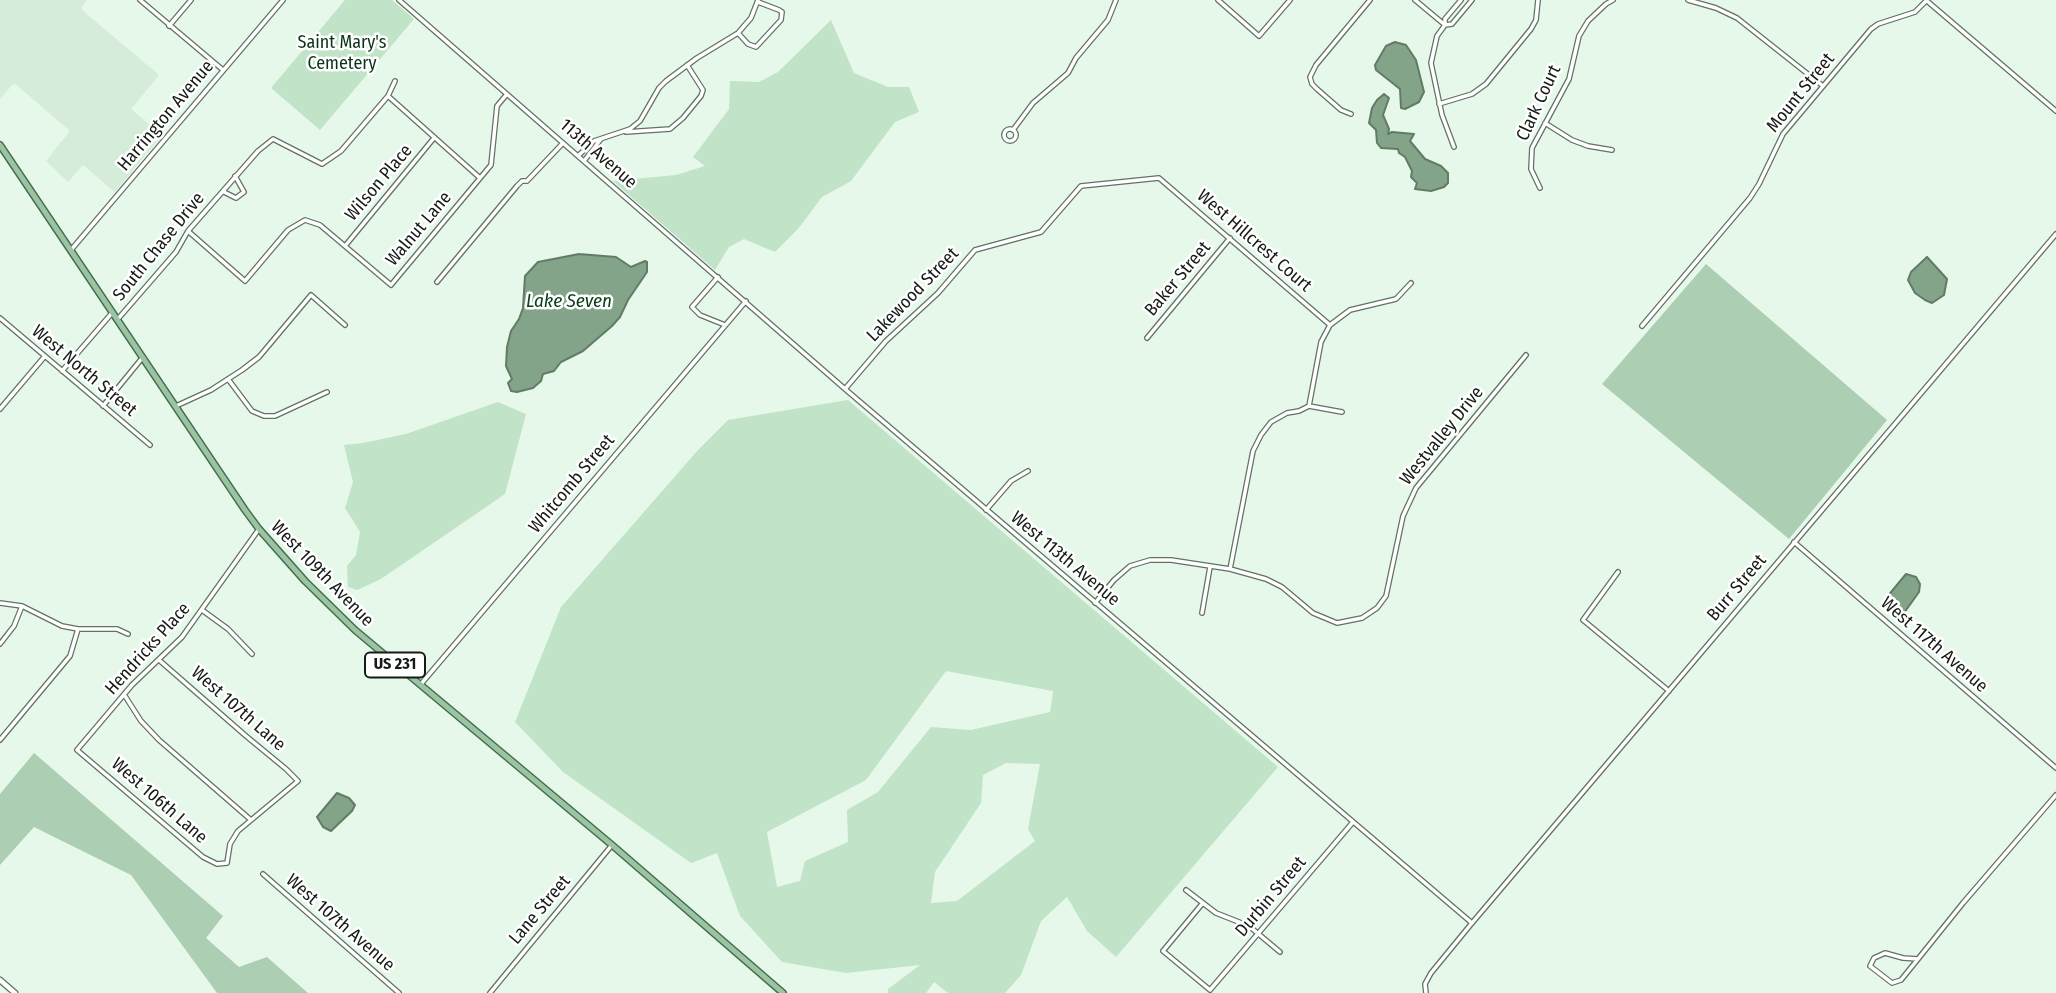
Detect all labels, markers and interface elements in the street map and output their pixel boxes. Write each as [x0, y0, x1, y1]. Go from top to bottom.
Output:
park label: Saint Mary's Cemetery [298, 32, 386, 74]
street label: Mount Street [1763, 49, 1839, 137]
street label: Harrington Avenue [113, 56, 219, 176]
street label: Clark Court [1512, 62, 1566, 144]
street label: 113th Avenue [555, 114, 641, 194]
street label: Wilson Place [341, 141, 417, 225]
street label: West Hillcrest Court [1192, 185, 1316, 297]
street label: Walnut Lane [382, 187, 456, 271]
street label: South Chase Drive [109, 188, 209, 306]
street label: Baker Street [1141, 237, 1215, 321]
street label: Lakewood Street [863, 243, 963, 347]
water label: Lake Seven [526, 291, 612, 313]
street label: West North Street [27, 321, 141, 421]
street label: Westvalley Drive [1396, 382, 1488, 490]
street label: Whitcomb Street [525, 430, 619, 538]
street label: West 113th Avenue [1006, 507, 1124, 611]
street label: West 109th Avenue [266, 517, 378, 631]
street label: Burr Street [1703, 550, 1771, 626]
street label: West 117th Avenue [1876, 593, 1992, 697]
street label: Hendricks Place [101, 598, 195, 700]
road number: US 231 [365, 652, 425, 678]
street label: West 107th Lane [186, 662, 290, 756]
street label: West 106th Lane [107, 753, 211, 849]
street label: Durbin Street [1231, 852, 1311, 942]
street label: West 107th Avenue [281, 870, 399, 976]
street label: Lane Street [505, 871, 575, 949]

